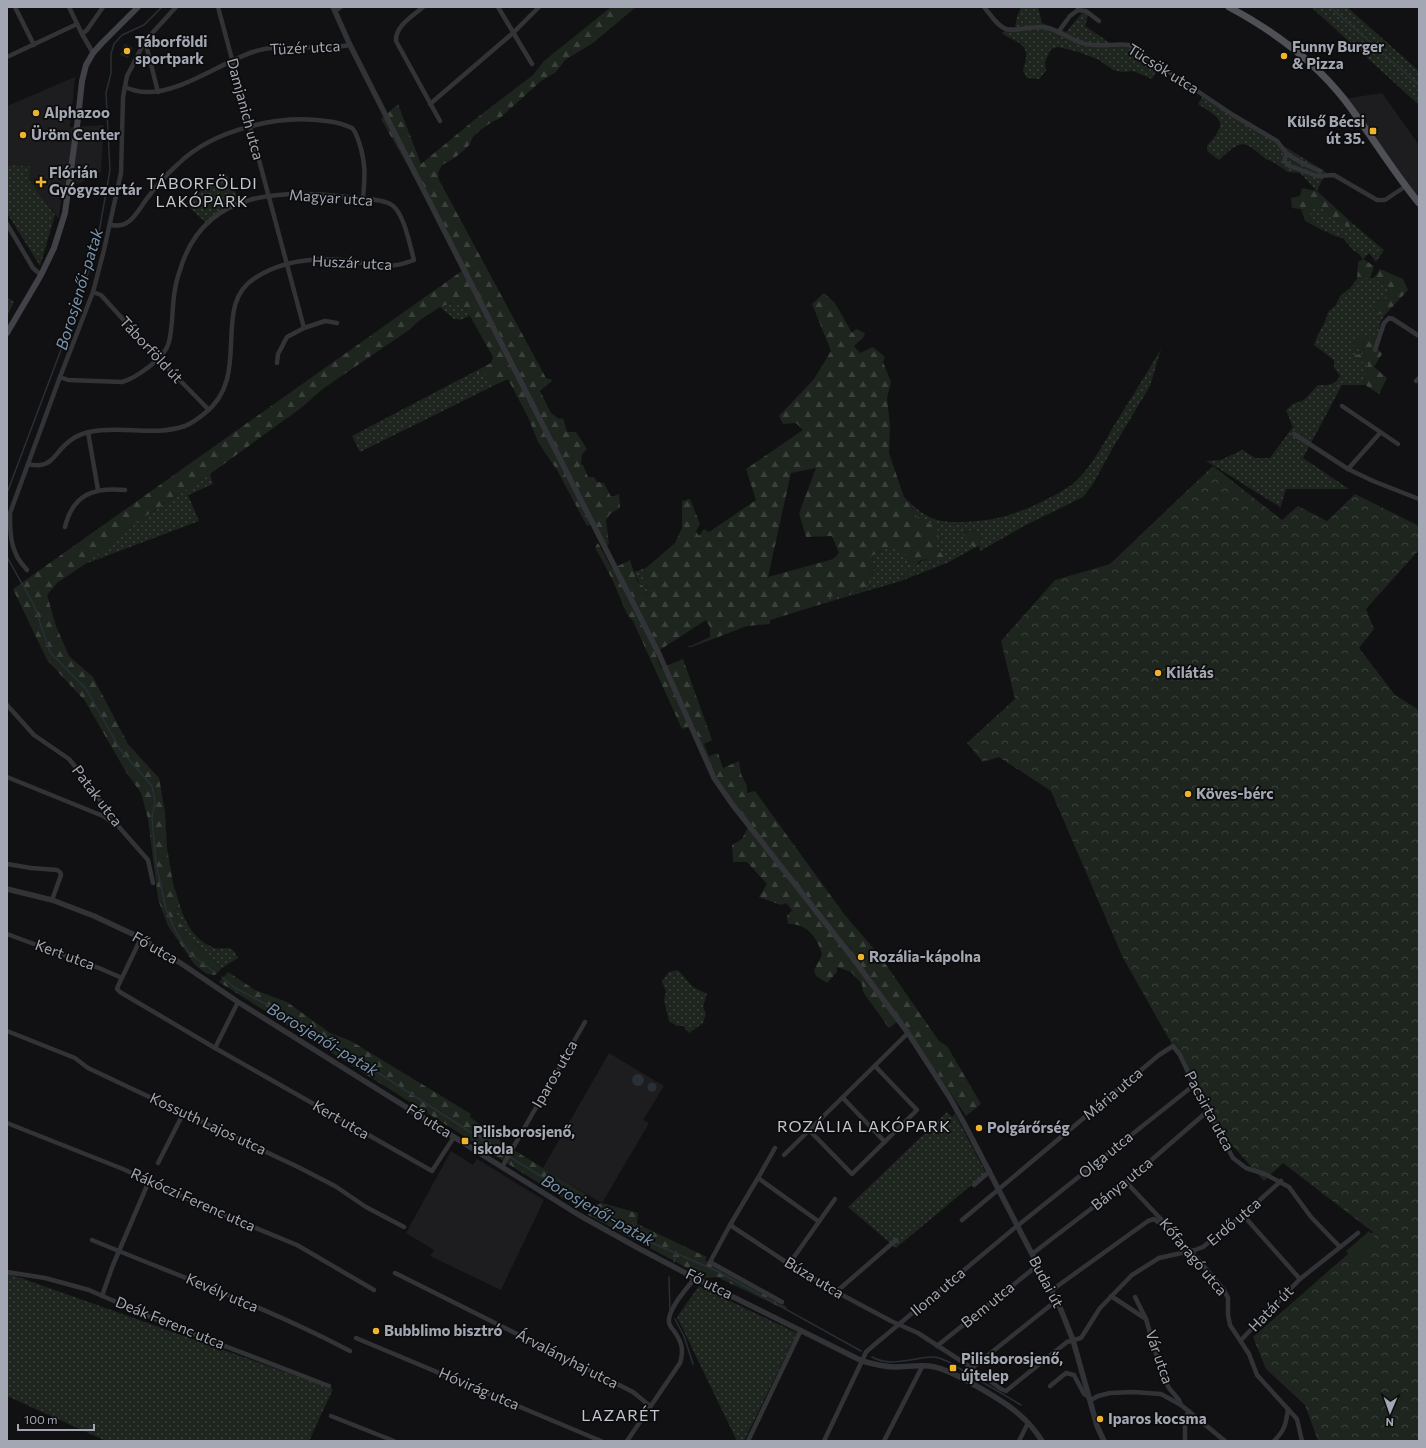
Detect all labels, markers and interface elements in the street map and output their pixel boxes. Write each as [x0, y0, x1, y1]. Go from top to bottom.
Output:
place label: Táborföldi sportpark [135, 32, 207, 67]
street label: Tüzér utca [269, 36, 341, 58]
place label: Funny Burger & Pizza [1292, 37, 1384, 72]
street label: Tücsök utca [1125, 39, 1202, 97]
marker: Táborföldi sportpark [122, 46, 132, 56]
marker: Funny Burger & Pizza [1279, 51, 1289, 61]
street label: Damjanich utca [224, 56, 268, 162]
place label: Alphazoo [44, 103, 110, 121]
marker: Alphazoo [31, 108, 41, 118]
place label: Külső Bécsi út 35. [1287, 112, 1365, 147]
place label: Üröm Center [31, 125, 120, 143]
marker: Külső Bécsi út 35. [1368, 126, 1378, 136]
marker: Üröm Center [18, 130, 28, 140]
place label: Flórián Gyógyszertár [49, 163, 142, 198]
district label: TÁBORFÖLDI LAKÓPARK [146, 173, 258, 210]
marker: Flórián Gyógyszertár [36, 177, 46, 187]
street label: Magyar utca [288, 185, 374, 209]
water label: Borosjenői-patak [51, 225, 106, 352]
street label: Huszár utca [312, 251, 393, 273]
street label: Táborföld út [116, 312, 187, 386]
place label: Kilátás [1166, 663, 1214, 681]
marker: Kilátás [1153, 668, 1163, 678]
street label: Patak utca [69, 761, 127, 830]
place label: Köves-bérc [1196, 784, 1274, 802]
marker: Köves-bérc [1183, 789, 1193, 799]
street label: Fő utca [129, 927, 182, 967]
street label: Kert utca [33, 935, 98, 973]
place label: Rozália-kápolna [869, 947, 981, 965]
marker: Rozália-kápolna [856, 952, 866, 962]
water label: Borosjenői-patak [264, 998, 383, 1079]
street label: Iparos utca [528, 1037, 581, 1110]
street label: Mária utca [1079, 1063, 1146, 1123]
street label: Pacsirta utca [1181, 1067, 1238, 1154]
street label: Kossuth Lajos utca [147, 1088, 270, 1158]
street label: Kert utca [310, 1096, 373, 1142]
street label: Fő utca [404, 1099, 455, 1141]
district label: ROZÁLIA LAKÓPARK [777, 1116, 951, 1135]
place label: Polgárőrség [987, 1118, 1070, 1136]
place label: Pilisborosjenő, iskola [473, 1122, 575, 1157]
marker: Polgárőrség [974, 1123, 984, 1133]
street label: Olga utca [1075, 1127, 1136, 1182]
marker: Pilisborosjenő, iskola [460, 1136, 470, 1146]
street label: Bánya utca [1087, 1153, 1156, 1213]
street label: Rákóczi Ferenc utca [128, 1164, 259, 1235]
water label: Borosjenői-patak [539, 1170, 658, 1250]
street label: Erdő utca [1203, 1194, 1264, 1249]
street label: Kőfaragó utca [1156, 1214, 1231, 1299]
street label: Búza utca [782, 1252, 847, 1302]
street label: Budai út [1026, 1253, 1068, 1310]
street label: Ilona utca [906, 1263, 968, 1319]
street label: Fő utca [683, 1264, 736, 1302]
street label: Kevély utca [184, 1269, 261, 1315]
street label: Bem utca [957, 1277, 1018, 1331]
street label: Határ út [1244, 1282, 1296, 1335]
street label: Deák Ferenc utca [113, 1292, 228, 1352]
place label: Bubblimo bisztró [384, 1321, 503, 1339]
street label: Árvalányhaj utca [513, 1324, 622, 1392]
marker: Bubblimo bisztró [371, 1326, 381, 1336]
street label: Vár utca [1142, 1327, 1178, 1386]
place label: Pilisborosjenő, újtelep [961, 1349, 1063, 1384]
street label: Hóvirág utca [436, 1363, 522, 1413]
marker: Pilisborosjenő, újtelep [948, 1363, 958, 1373]
north arrow [1370, 1392, 1410, 1432]
district label: LAZARÉT [581, 1405, 661, 1424]
scale bar [18, 1406, 94, 1432]
place label: Iparos kocsma [1108, 1409, 1207, 1427]
text: 100 m [24, 1412, 58, 1426]
marker: Iparos kocsma [1095, 1414, 1105, 1424]
text: N [1385, 1416, 1394, 1429]

